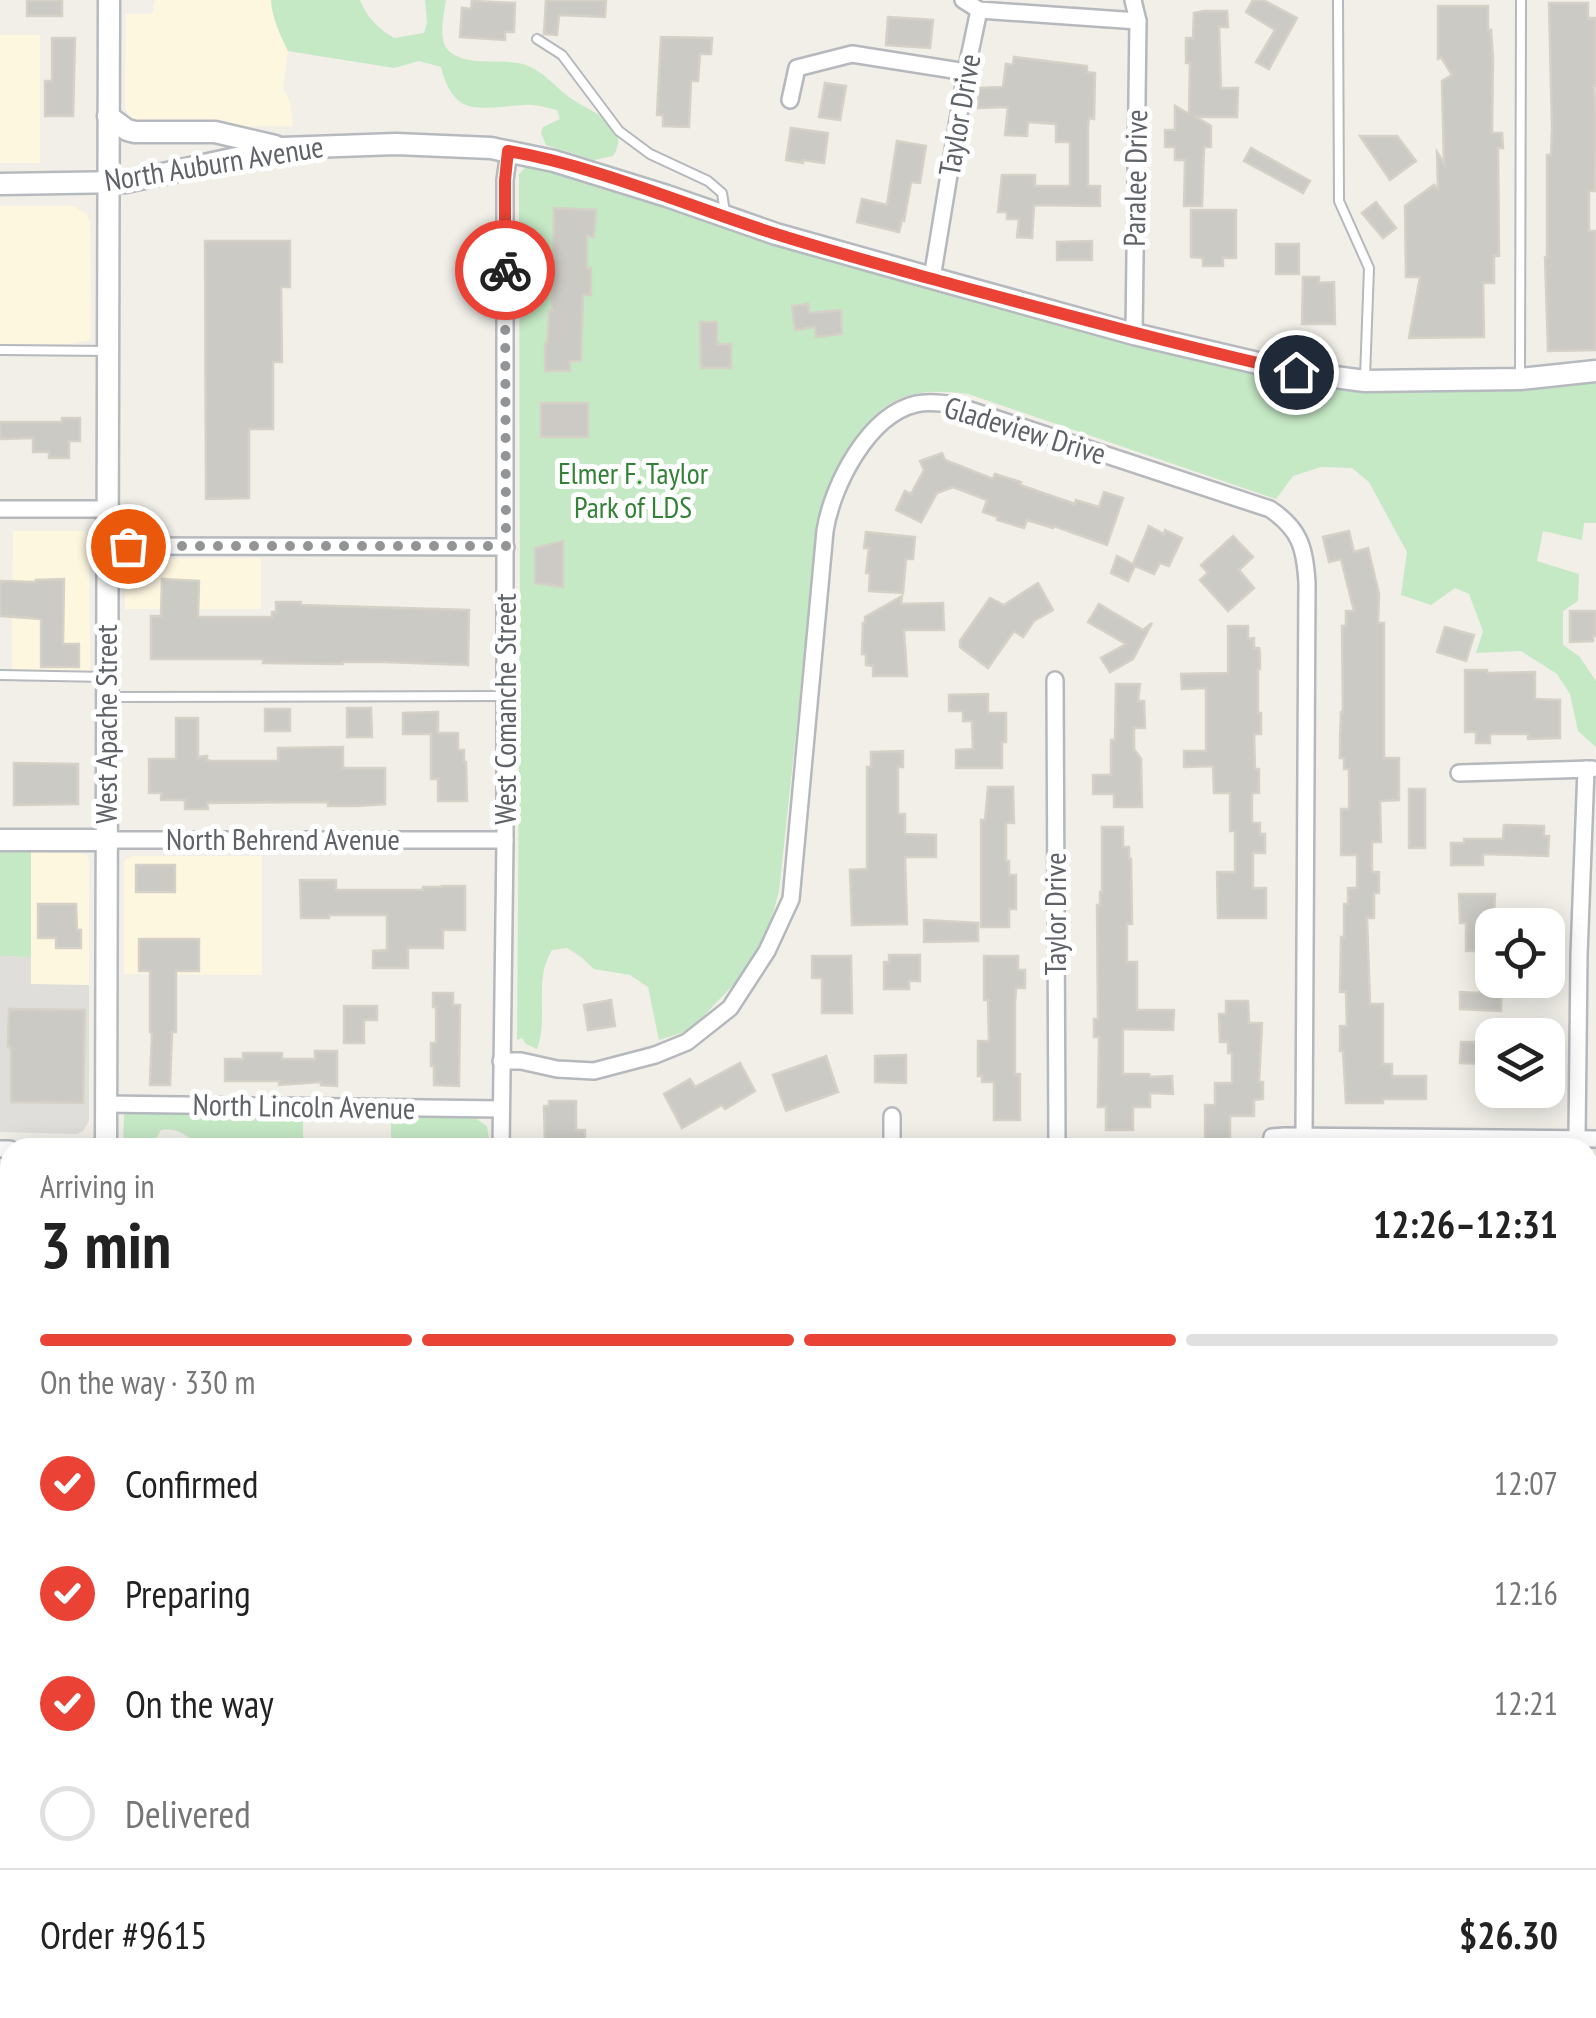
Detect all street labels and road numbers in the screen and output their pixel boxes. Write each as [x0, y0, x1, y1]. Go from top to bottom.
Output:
street label: Taylor Drive [929, 51, 988, 179]
street label: Paralee Drive [1114, 109, 1155, 247]
street label: North Auburn Avenue [102, 126, 326, 199]
street label: Gladeview Drive [940, 387, 1111, 473]
street label: West Comanche Street [485, 592, 524, 825]
street label: West Apache Street [86, 624, 125, 824]
street label: North Behrend Avenue [166, 819, 400, 858]
street label: Taylor Drive [1035, 852, 1074, 976]
street label: North Lincoln Avenue [192, 1084, 416, 1127]

